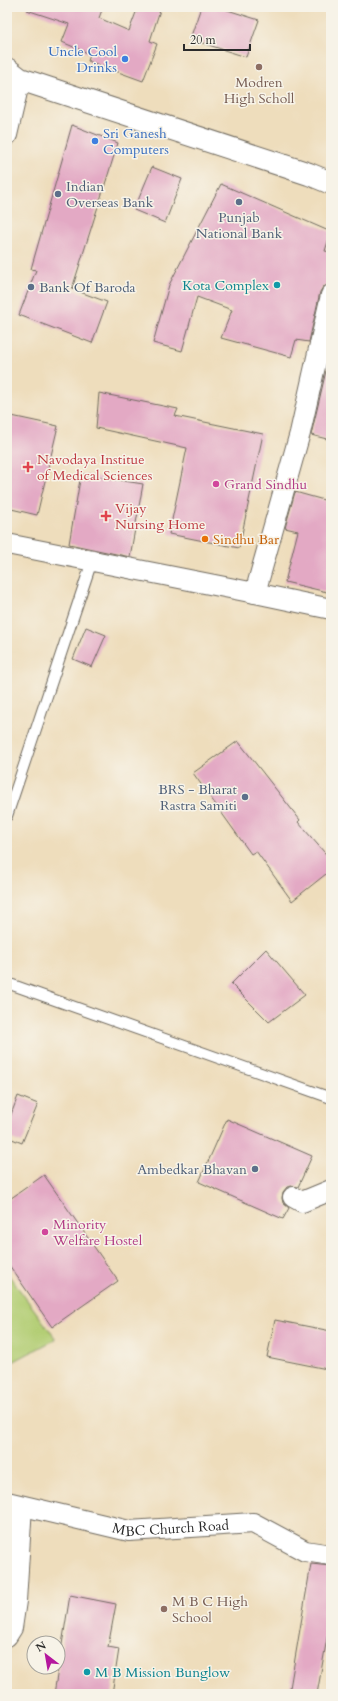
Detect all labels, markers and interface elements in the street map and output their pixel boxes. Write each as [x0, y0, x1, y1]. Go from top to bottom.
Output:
scale bar [184, 26, 250, 52]
text: 20 m [190, 32, 217, 48]
place label: Uncle Cool Drinks [48, 42, 117, 77]
marker: Uncle Cool Drinks [120, 54, 130, 64]
marker: Modren High Scholl [254, 62, 264, 72]
place label: Modren High Scholl [224, 73, 295, 108]
place label: Sri Ganesh Computers [103, 124, 169, 159]
marker: Sri Ganesh Computers [90, 136, 100, 146]
place label: Indian Overseas Bank [66, 177, 154, 212]
marker: Indian Overseas Bank [53, 189, 63, 199]
marker: Punjab National Bank [234, 197, 244, 207]
place label: Punjab National Bank [196, 208, 283, 243]
place label: Kota Complex [182, 276, 269, 295]
place label: Bank Of Baroda [39, 278, 136, 297]
marker: Kota Complex [272, 280, 282, 290]
marker: Bank Of Baroda [26, 282, 36, 292]
place label: Navodaya Institue of Medical Sciences [37, 450, 153, 485]
marker: Navodaya Institue of Medical Sciences [22, 461, 34, 473]
place label: Grand Sindhu [224, 475, 307, 494]
marker: Grand Sindhu [211, 479, 221, 489]
place label: Vijay Nursing Home [115, 499, 205, 534]
marker: Vijay Nursing Home [100, 510, 112, 522]
place label: Sindhu Bar [213, 530, 280, 549]
marker: Sindhu Bar [200, 534, 210, 544]
place label: BRS - Bharat Rastra Samiti [158, 780, 238, 815]
marker: BRS - Bharat Rastra Samiti [240, 792, 250, 802]
place label: Ambedkar Bhavan [137, 1160, 247, 1179]
marker: Ambedkar Bhavan [250, 1164, 260, 1174]
place label: Minority Welfare Hostel [52, 1215, 143, 1250]
marker: Minority Welfare Hostel [40, 1227, 50, 1237]
street label: MBC Church Road [110, 1515, 230, 1541]
place label: M B C High School [172, 1592, 248, 1627]
marker: M B C High School [159, 1604, 169, 1614]
north arrow [26, 1635, 66, 1675]
text: N [33, 1638, 49, 1656]
place label: M B Mission Bunglow [95, 1663, 231, 1682]
marker: M B Mission Bunglow [82, 1667, 92, 1677]

